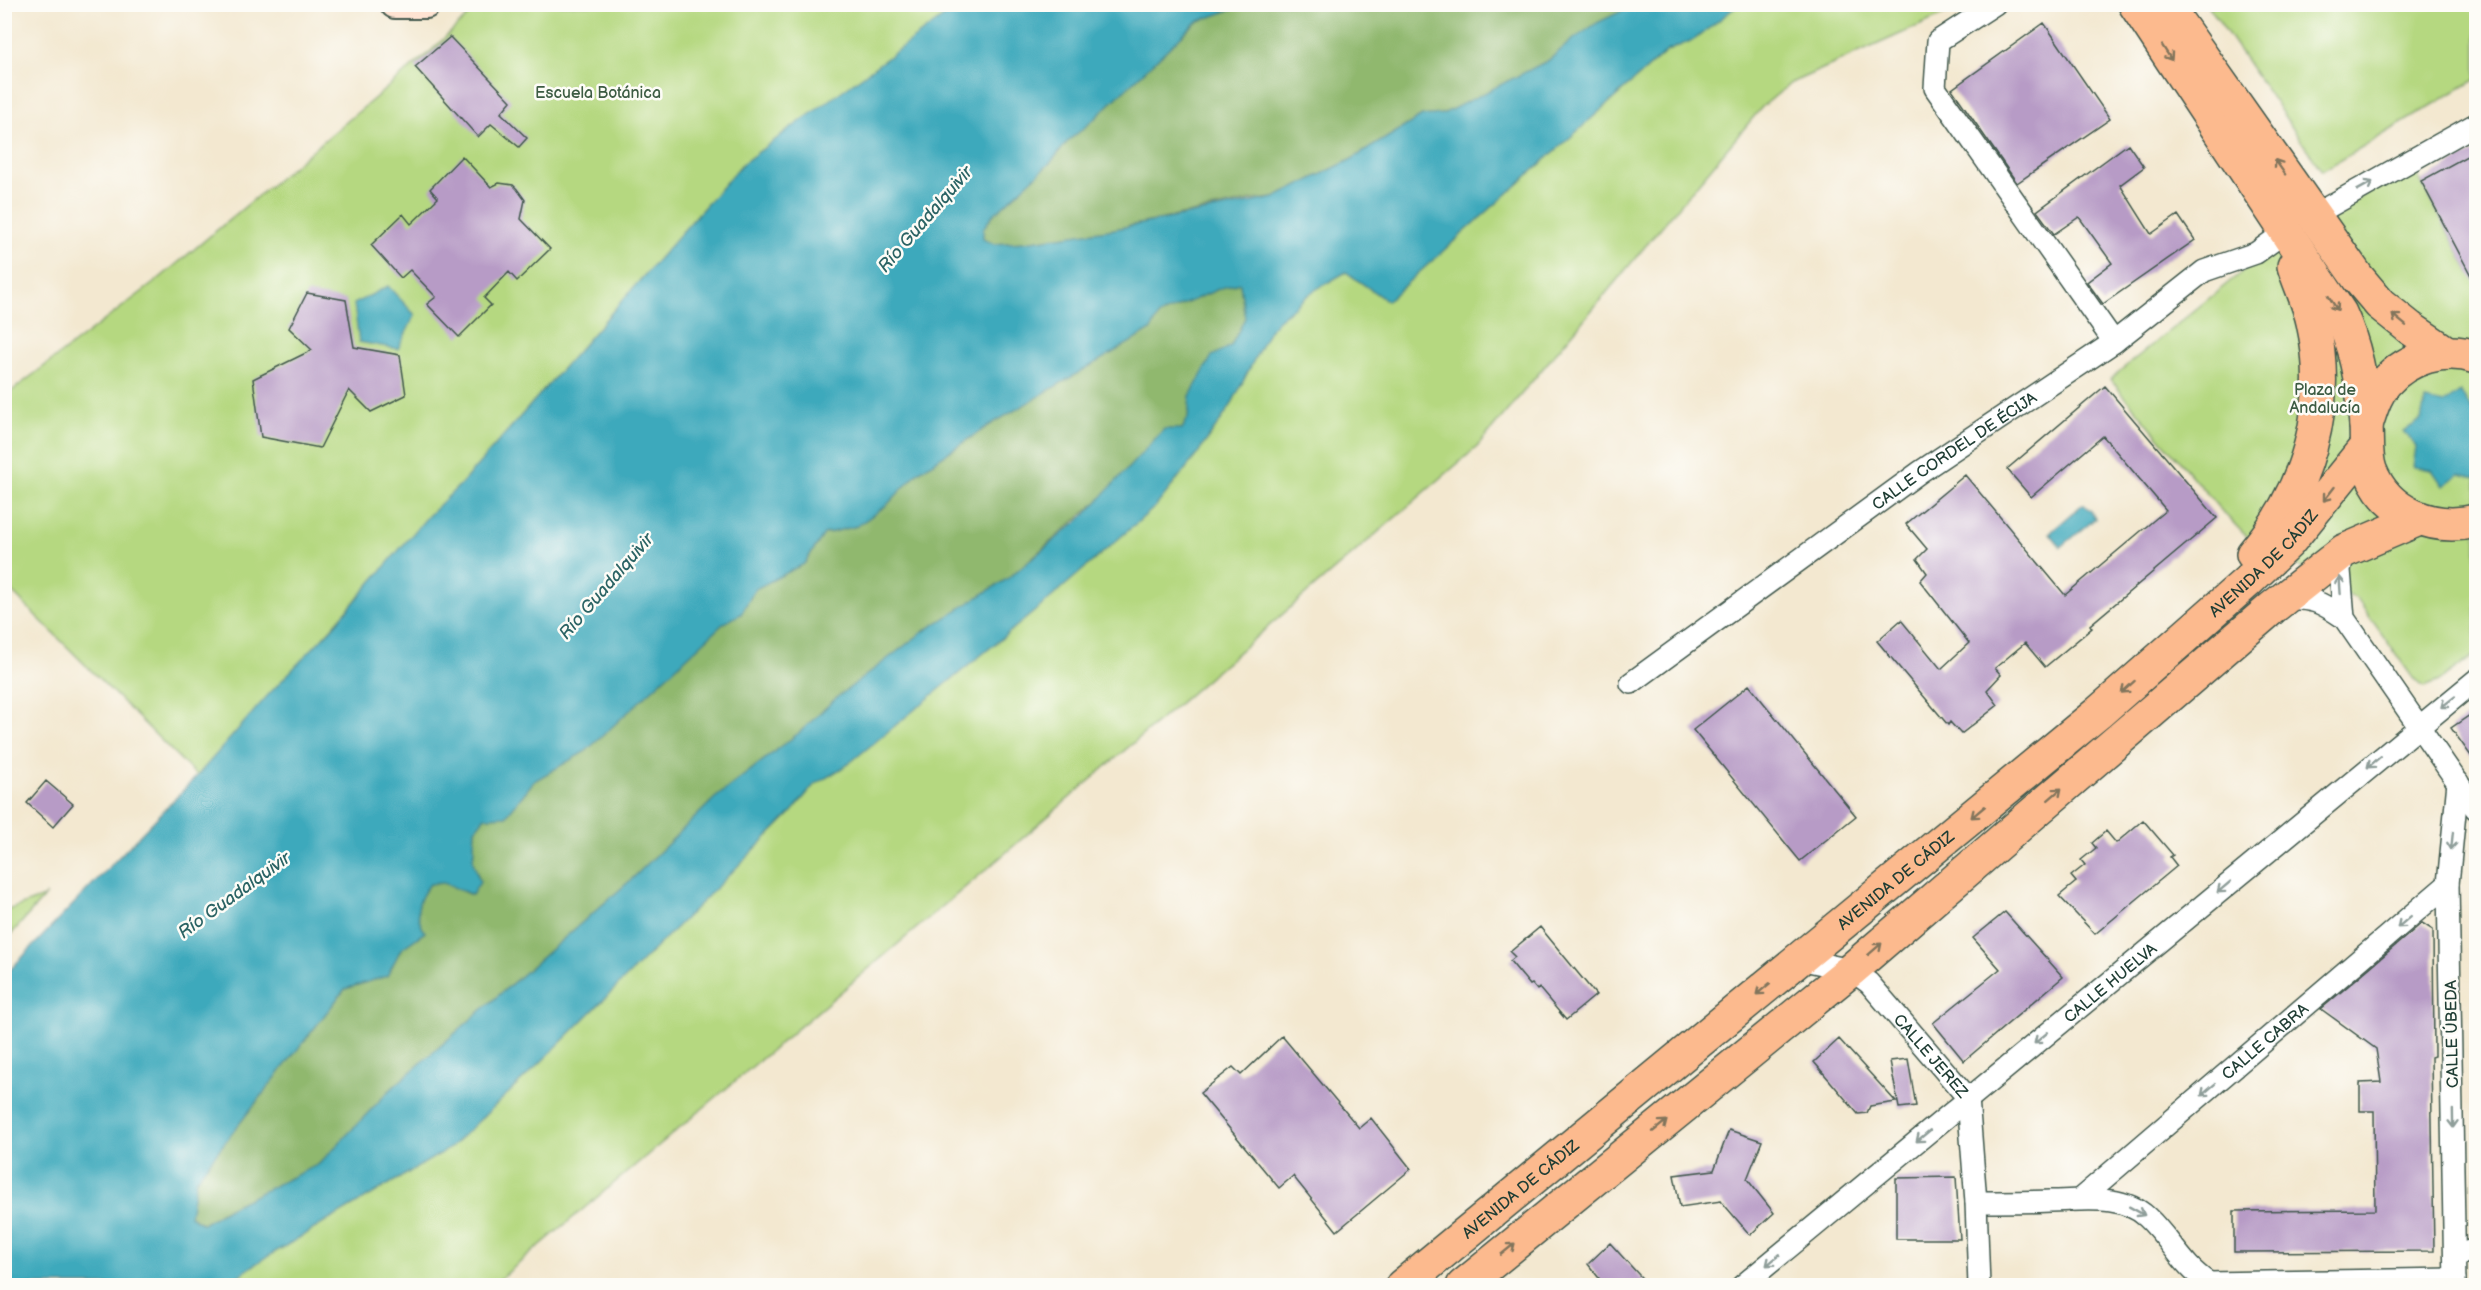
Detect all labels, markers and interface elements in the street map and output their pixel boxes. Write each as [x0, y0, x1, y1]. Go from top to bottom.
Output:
one-way arrow [2161, 45, 2174, 62]
park label: Escuela Botánica [535, 84, 661, 103]
one-way arrow [2274, 159, 2286, 175]
water label: Río Guadalquivir [874, 161, 978, 277]
one-way arrow [2356, 180, 2373, 192]
one-way arrow [2328, 294, 2340, 311]
one-way arrow [2391, 313, 2407, 326]
park label: Plaza de Andalucía [2290, 381, 2360, 418]
street label: CALLE CORDEL DE ÉCIJA [1869, 388, 2041, 515]
one-way arrow [2322, 486, 2335, 502]
street label: AVENIDA DE CÁDIZ [2206, 506, 2323, 622]
water label: Río Guadalquivir [555, 528, 659, 644]
one-way arrow [2335, 575, 2346, 595]
one-way arrow [2120, 680, 2135, 694]
one-way arrow [2440, 696, 2456, 709]
one-way arrow [2366, 756, 2382, 769]
one-way arrow [2047, 787, 2062, 801]
one-way arrow [1970, 805, 1986, 818]
street label: AVENIDA DE CÁDIZ [1834, 827, 1959, 935]
one-way arrow [2446, 830, 2457, 850]
water label: Río Guadalquivir [174, 847, 296, 943]
one-way arrow [2216, 880, 2232, 893]
one-way arrow [2397, 915, 2412, 929]
street label: CALLE HUELVA [2061, 940, 2161, 1027]
one-way arrow [1868, 942, 1883, 956]
street label: CALLE ÚBEDA [2440, 980, 2463, 1088]
one-way arrow [1755, 983, 1771, 996]
street label: CALLE CABRA [2218, 1000, 2313, 1084]
street label: CALLE JEREZ [1889, 1011, 1972, 1102]
one-way arrow [2034, 1031, 2049, 1045]
one-way arrow [2201, 1083, 2216, 1097]
one-way arrow [2447, 1109, 2458, 1129]
one-way arrow [1652, 1119, 1668, 1132]
one-way arrow [1915, 1129, 1931, 1142]
street label: AVENIDA DE CÁDIZ [1459, 1136, 1583, 1243]
one-way arrow [2128, 1205, 2145, 1217]
one-way arrow [1500, 1242, 1516, 1255]
one-way arrow [1766, 1253, 1781, 1267]

